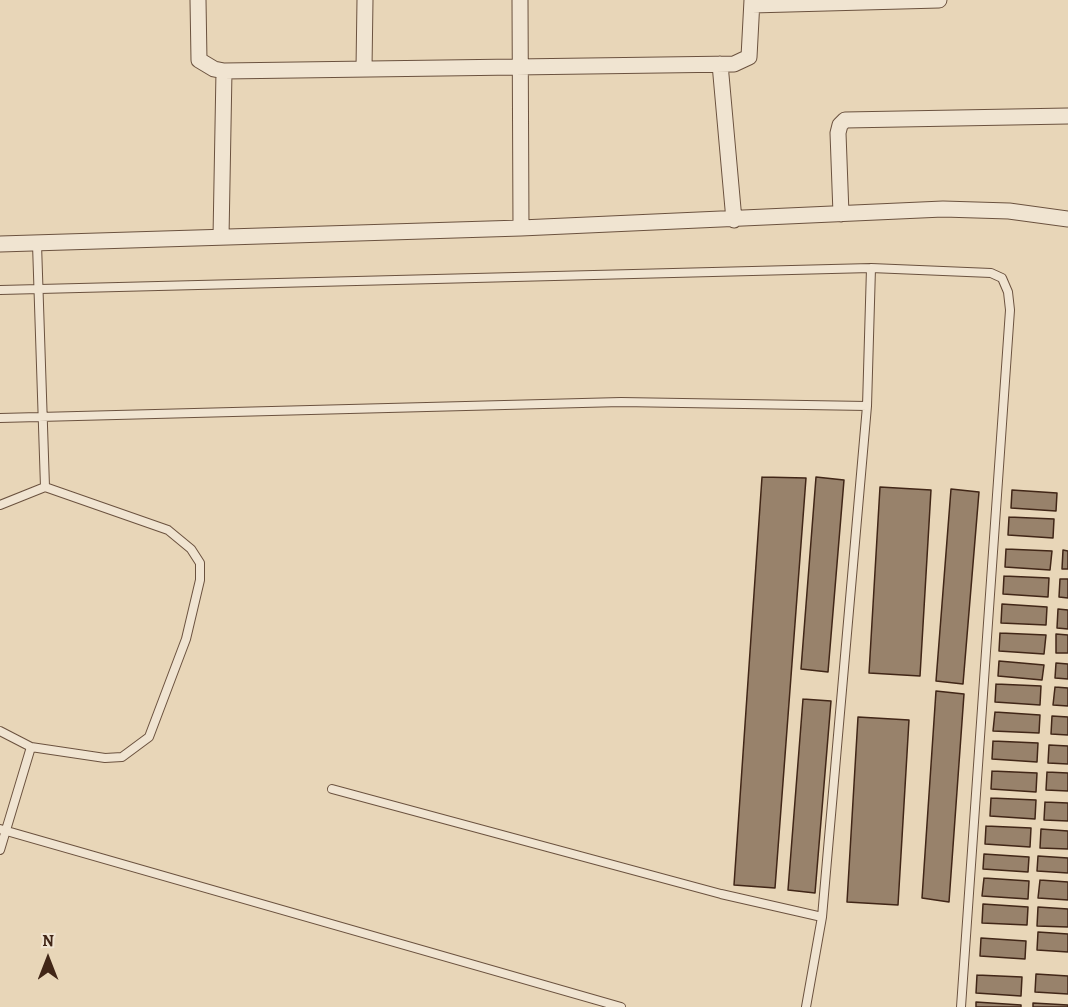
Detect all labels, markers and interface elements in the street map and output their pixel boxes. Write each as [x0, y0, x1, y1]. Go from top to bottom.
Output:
north arrow [18, 929, 78, 989]
text: N [42, 930, 54, 952]

